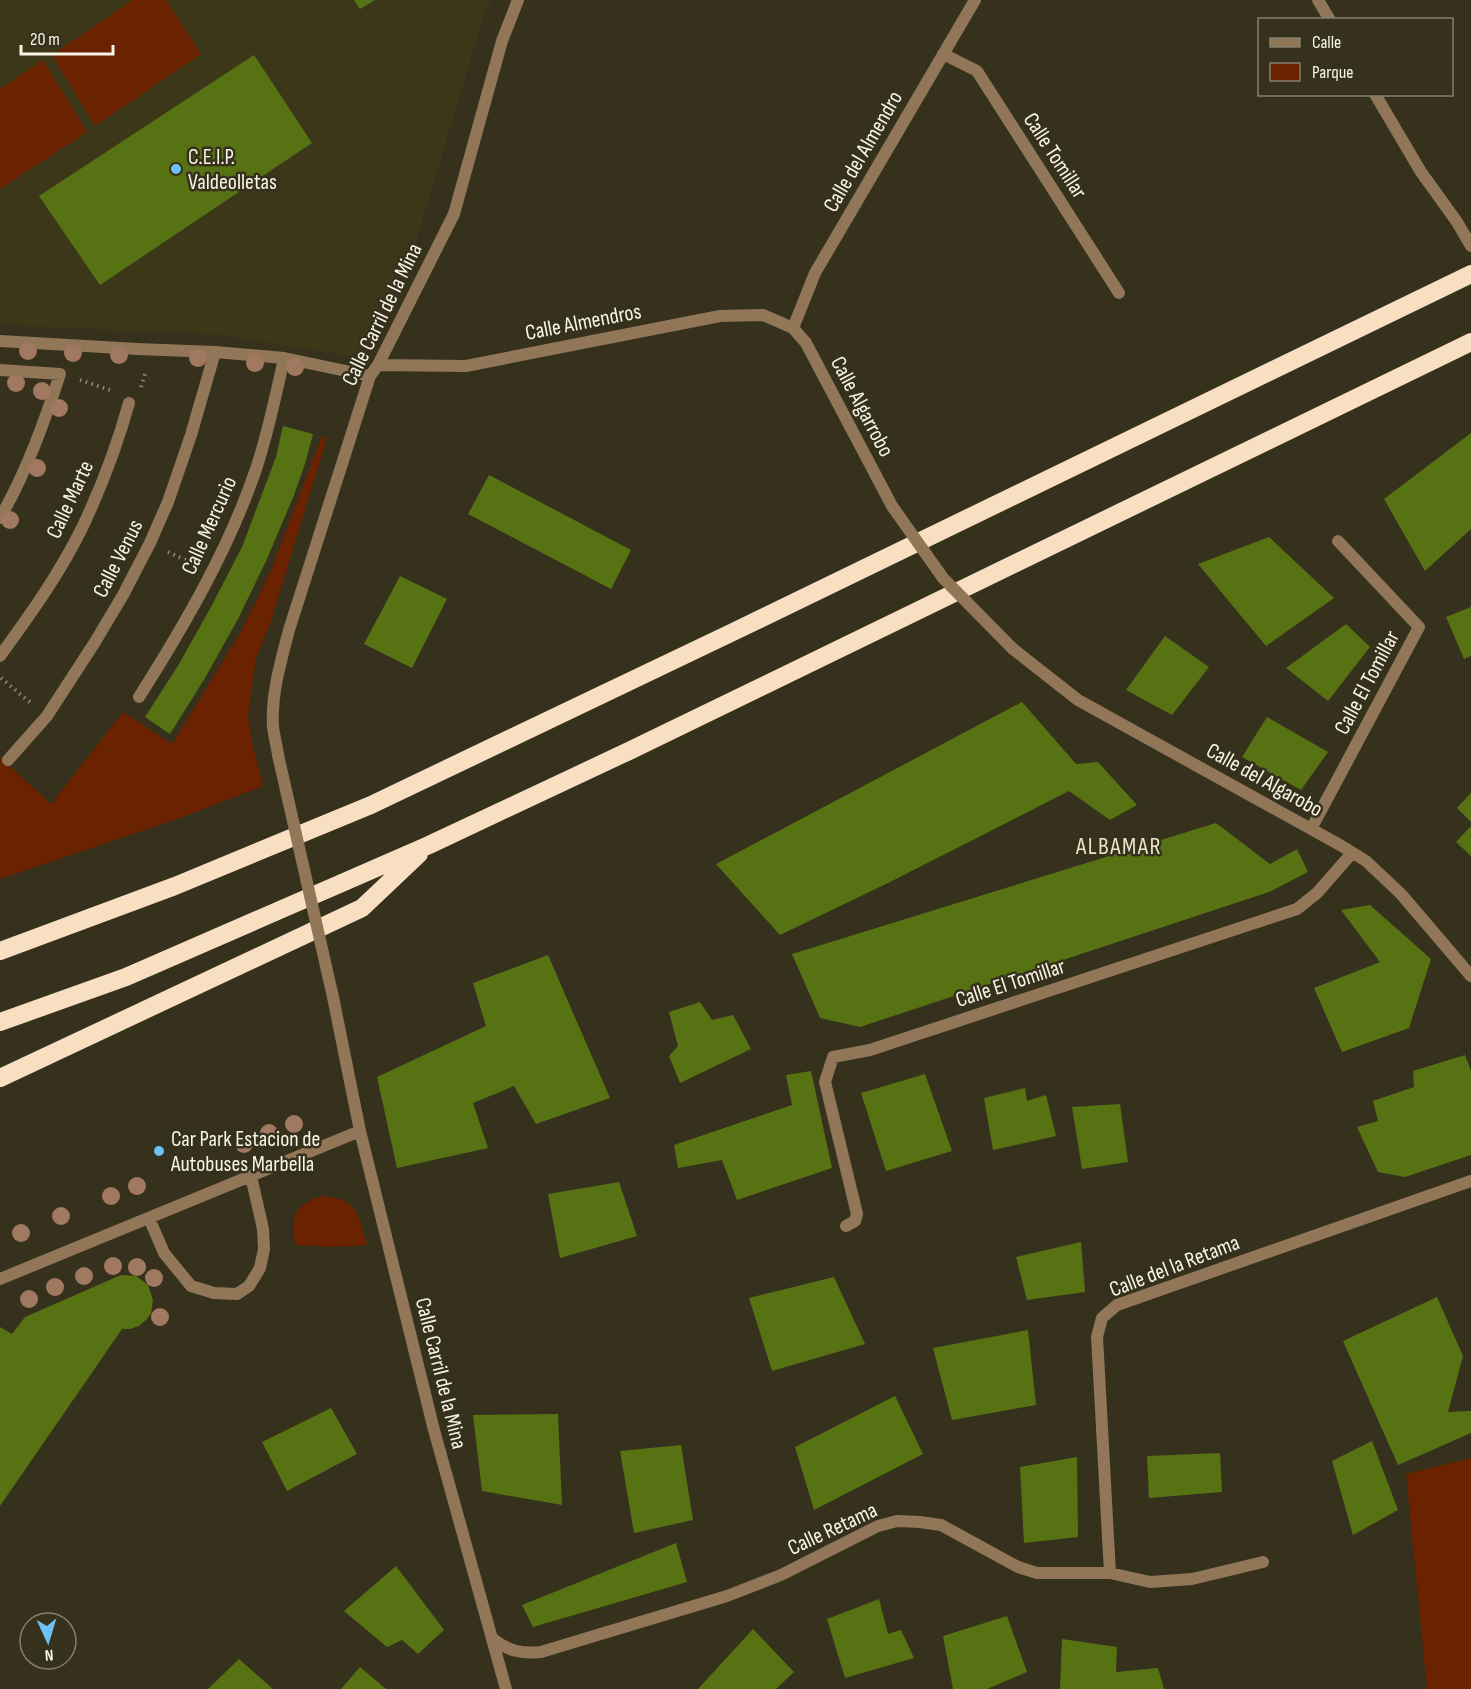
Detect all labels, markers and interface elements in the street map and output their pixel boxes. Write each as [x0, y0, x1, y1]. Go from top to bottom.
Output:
scale bar [21, 18, 112, 56]
legend [1258, 18, 1453, 96]
text: 20 m [30, 29, 60, 50]
text: Calle [1312, 32, 1341, 53]
text: Parque [1312, 62, 1353, 83]
street label: Calle del Almendro [818, 86, 909, 217]
street label: Calle Tomillar [1017, 108, 1093, 204]
place label: C.E.I.P. Valdeolletas [188, 144, 277, 196]
marker: C.E.I.P. Valdeolletas [169, 162, 183, 176]
street label: Calle Carril de la Mina [336, 239, 428, 390]
street label: Calle Almendros [523, 298, 644, 347]
street label: Calle Algarrobo [824, 352, 899, 461]
street label: Calle Marte [41, 456, 100, 543]
street label: Calle Mercurio [176, 472, 243, 579]
street label: Calle Venus [87, 515, 149, 602]
street label: Calle El Tomillar [1329, 626, 1406, 739]
street label: Calle del Algarobo [1201, 737, 1327, 823]
district label: ALBAMAR [1075, 832, 1162, 861]
street label: Calle El Tomillar [952, 953, 1069, 1014]
place label: Car Park Estacion de Autobuses Marbella [170, 1126, 320, 1178]
marker: Car Park Estacion de Autobuses Marbella [152, 1144, 166, 1158]
street label: Calle del la Retama [1106, 1229, 1243, 1304]
street label: Calle Carril de la Mina [409, 1295, 472, 1452]
street label: Calle Retama [784, 1497, 882, 1562]
north arrow [18, 1611, 78, 1671]
text: N [44, 1645, 54, 1664]

